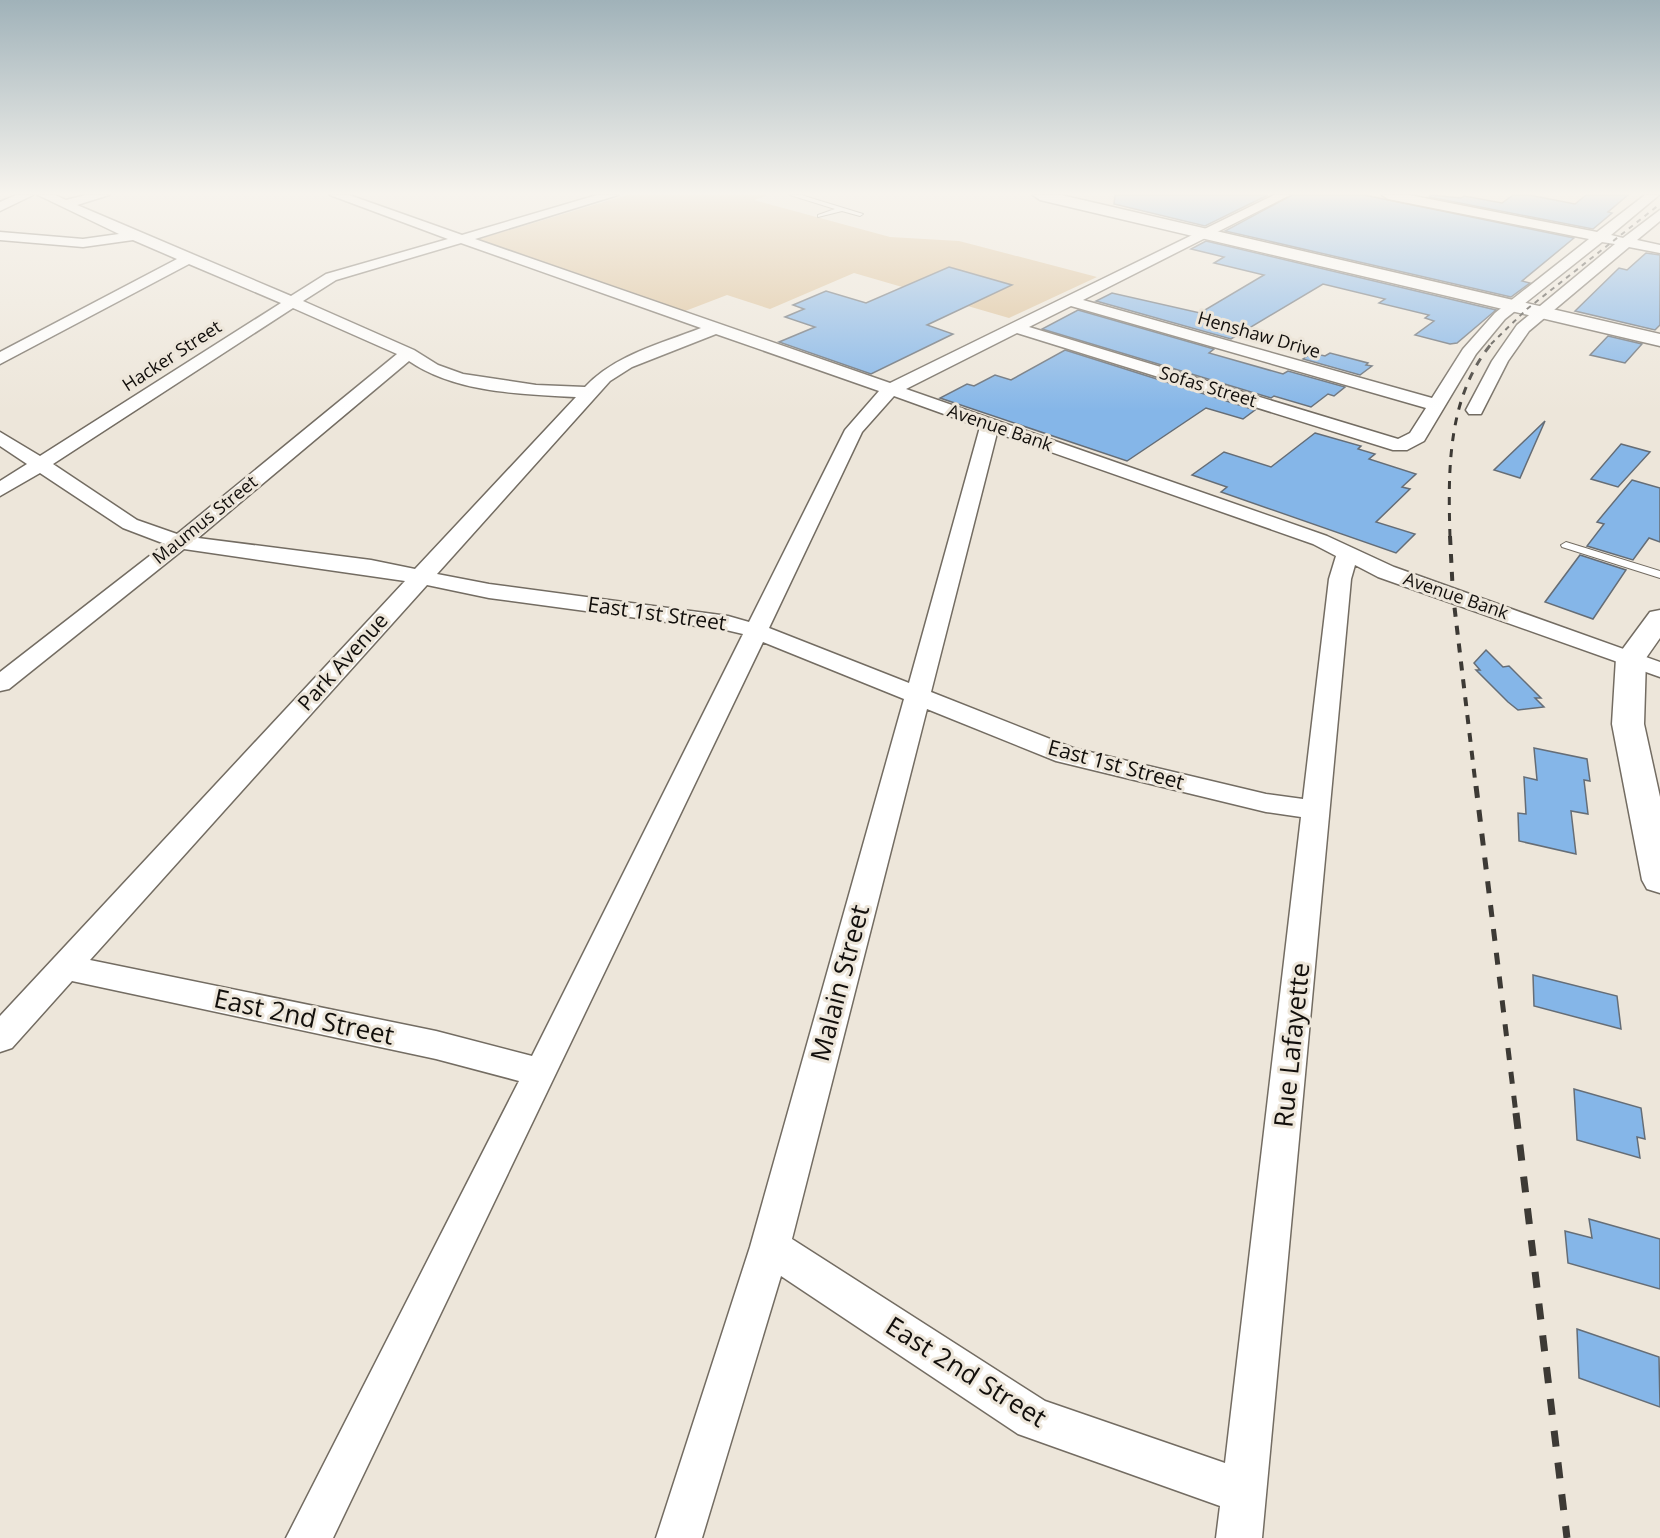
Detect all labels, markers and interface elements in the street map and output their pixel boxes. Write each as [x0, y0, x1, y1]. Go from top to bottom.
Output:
street label: Henshaw Drive [1195, 305, 1323, 363]
street label: Hacker Street [117, 314, 226, 396]
street label: Sofas Street [1157, 360, 1260, 412]
street label: Avenue Bank [945, 398, 1056, 456]
street label: Maumus Street [147, 469, 262, 569]
street label: Avenue Bank [1401, 566, 1512, 624]
street label: East 1st Street [586, 589, 728, 637]
street label: Park Avenue [291, 606, 394, 716]
street label: East 1st Street [1045, 732, 1187, 796]
street label: Malain Street [801, 900, 877, 1065]
street label: Rue Lafayette [1264, 961, 1318, 1129]
street label: East 2nd Street [211, 979, 398, 1053]
street label: East 2nd Street [879, 1307, 1054, 1435]

